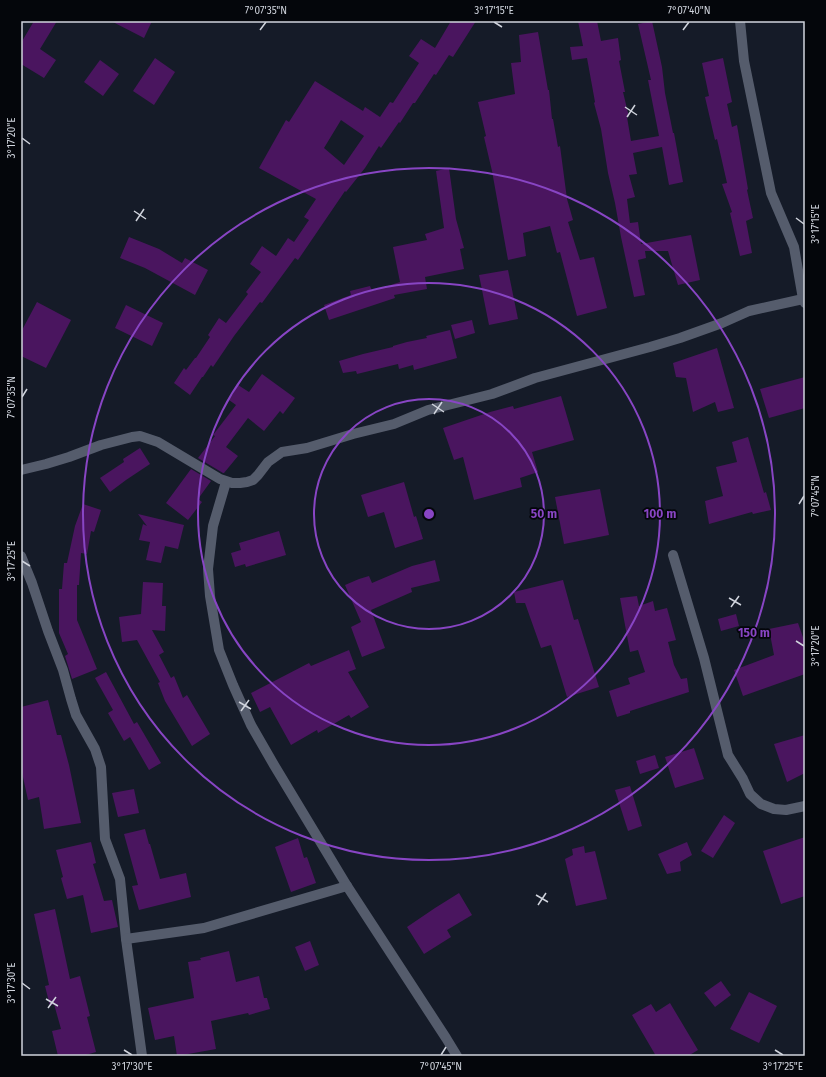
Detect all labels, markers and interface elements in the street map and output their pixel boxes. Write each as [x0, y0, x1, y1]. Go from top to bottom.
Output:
text: 7°07'35"N [245, 5, 287, 17]
text: 3°17'15"E [474, 5, 514, 17]
text: 7°07'40"N [667, 5, 711, 17]
text: 3°17'20"E [6, 117, 18, 159]
text: 3°17'15"E [810, 204, 822, 244]
text: 7°07'35"N [6, 376, 18, 418]
text: 7°07'45"N [810, 475, 822, 517]
centre of rings [422, 507, 436, 521]
text: 50 m [531, 507, 557, 521]
text: 100 m [644, 507, 676, 521]
text: 3°17'25"E [6, 541, 18, 581]
text: 3°17'20"E [810, 625, 822, 667]
text: 150 m [738, 626, 770, 640]
text: 3°17'30"E [6, 962, 18, 1004]
text: 3°17'30"E [111, 1061, 153, 1073]
text: 7°07'45"N [420, 1061, 462, 1073]
text: 3°17'25"E [763, 1061, 803, 1073]

